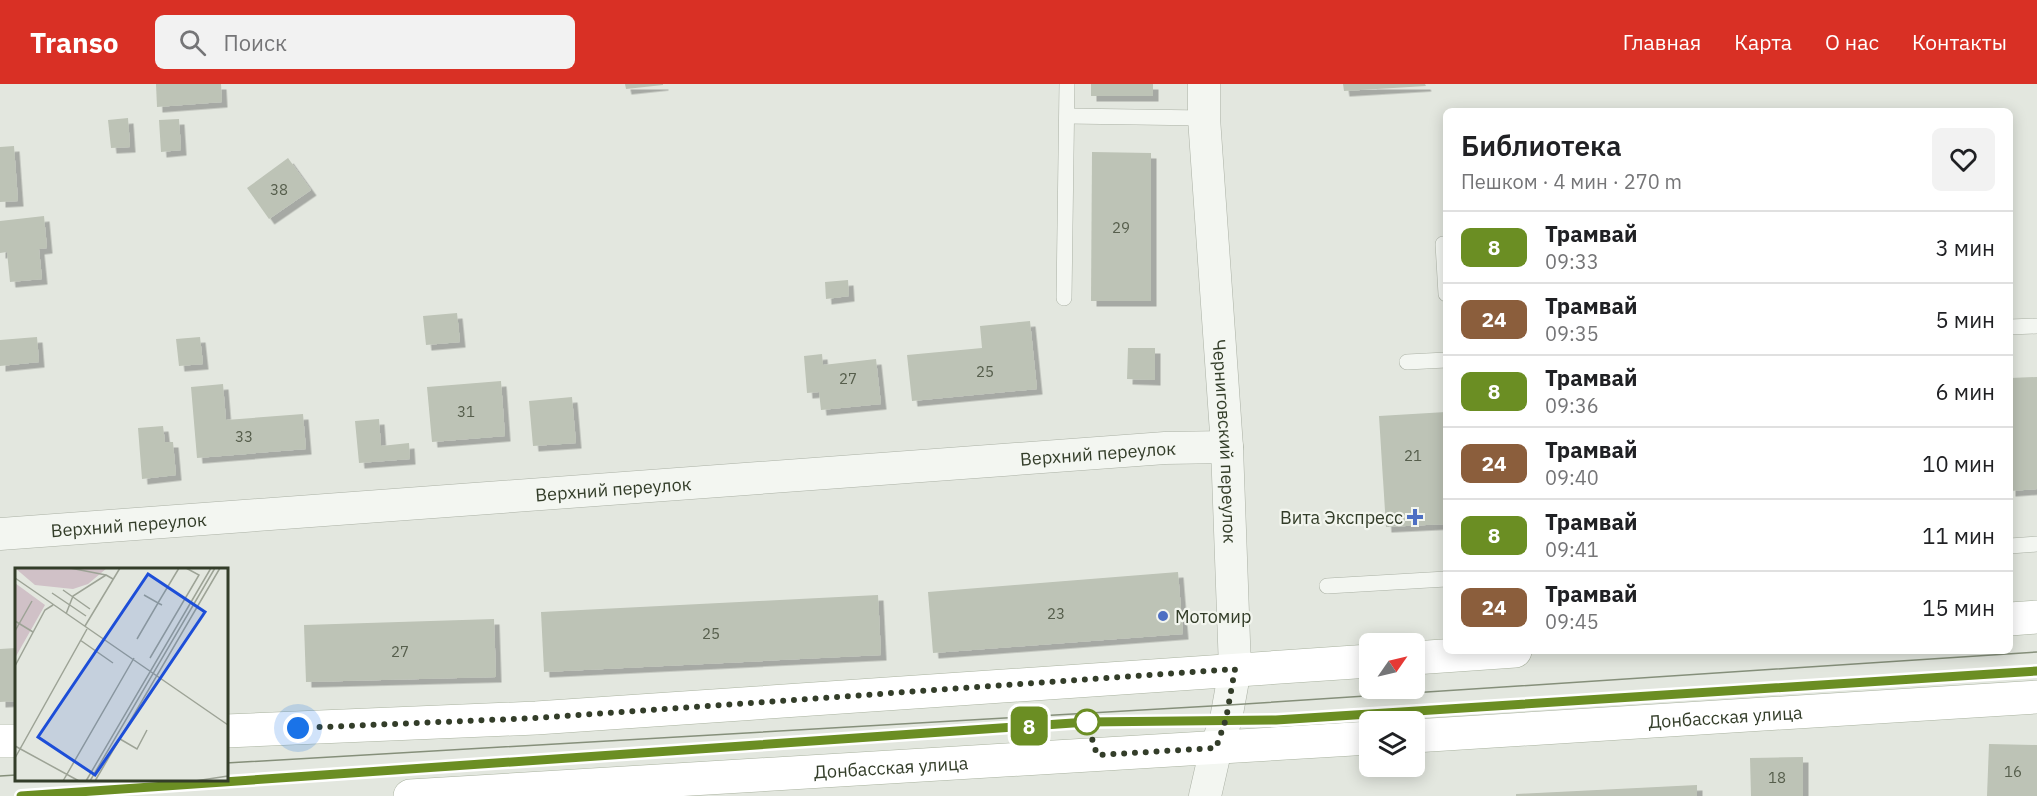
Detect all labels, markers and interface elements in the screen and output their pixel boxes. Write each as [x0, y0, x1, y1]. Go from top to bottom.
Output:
search box [155, 15, 575, 69]
text: Transo [30, 24, 119, 61]
icon: search [176, 26, 209, 59]
text: Поиск [224, 28, 287, 57]
text: Главная [1623, 28, 1701, 56]
text: Карта [1734, 28, 1792, 56]
text: О нас [1825, 28, 1879, 56]
text: Контакты [1912, 28, 2007, 56]
text: Библиотека [1461, 127, 1622, 164]
button: heart [1932, 128, 1995, 191]
text: Пешком · 4 мин · 270 m [1461, 168, 1682, 195]
house number: 38 [270, 180, 288, 199]
house number: 29 [1112, 218, 1130, 237]
text: Трамвай [1545, 219, 1637, 248]
text: 8 [1488, 233, 1500, 261]
text: 3 мин [1935, 233, 1995, 262]
text: 09:33 [1545, 248, 1599, 275]
text: Трамвай [1545, 291, 1637, 320]
text: 24 [1481, 305, 1507, 333]
text: 5 мин [1935, 305, 1995, 334]
text: 09:35 [1545, 320, 1599, 347]
street label: Черниговский переулок [1208, 338, 1242, 544]
house number: 25 [976, 362, 994, 381]
text: Трамвай [1545, 363, 1637, 392]
house number: 27 [839, 369, 857, 388]
text: 8 [1488, 377, 1500, 405]
text: 6 мин [1935, 377, 1995, 406]
text: 09:36 [1545, 392, 1599, 419]
house number: 31 [457, 402, 475, 421]
house number: 33 [235, 427, 253, 446]
text: Трамвай [1545, 435, 1637, 464]
street label: Верхний переулок [1019, 436, 1176, 470]
house number: 21 [1404, 446, 1422, 465]
text: 24 [1481, 449, 1507, 477]
text: 10 мин [1922, 449, 1995, 478]
text: 09:40 [1545, 464, 1599, 491]
street label: Верхний переулок [534, 471, 692, 506]
place label: Вита Экспресс [1280, 506, 1403, 529]
street label: Верхний переулок [50, 507, 208, 542]
text: Трамвай [1545, 507, 1637, 536]
marker: Вита Экспресс [1408, 510, 1422, 524]
text: 8 [1488, 521, 1500, 549]
text: 11 мин [1922, 521, 1995, 550]
text: 09:41 [1545, 536, 1599, 563]
inset map [15, 568, 228, 781]
text: Трамвай [1545, 579, 1637, 608]
text: 24 [1481, 593, 1507, 621]
text: 15 мин [1922, 593, 1995, 622]
house number: 23 [1047, 604, 1065, 623]
place label: Мотомир [1175, 605, 1251, 628]
text: 09:45 [1545, 608, 1599, 635]
marker: Мотомир [1156, 609, 1170, 623]
house number: 25 [702, 624, 720, 643]
north arrow [1359, 633, 1425, 699]
map controls [1359, 633, 1425, 777]
house number: 27 [391, 642, 409, 661]
street label: Донбасская улица [1648, 700, 1804, 733]
line badge: 8 [1010, 706, 1048, 746]
unlabelled marker [1074, 709, 1100, 735]
button: layers [1359, 711, 1425, 777]
text: 8 [1023, 712, 1035, 740]
your location [283, 713, 313, 743]
street label: Донбасская улица [813, 751, 969, 783]
house number: 16 [2004, 762, 2022, 781]
house number: 18 [1768, 768, 1786, 787]

